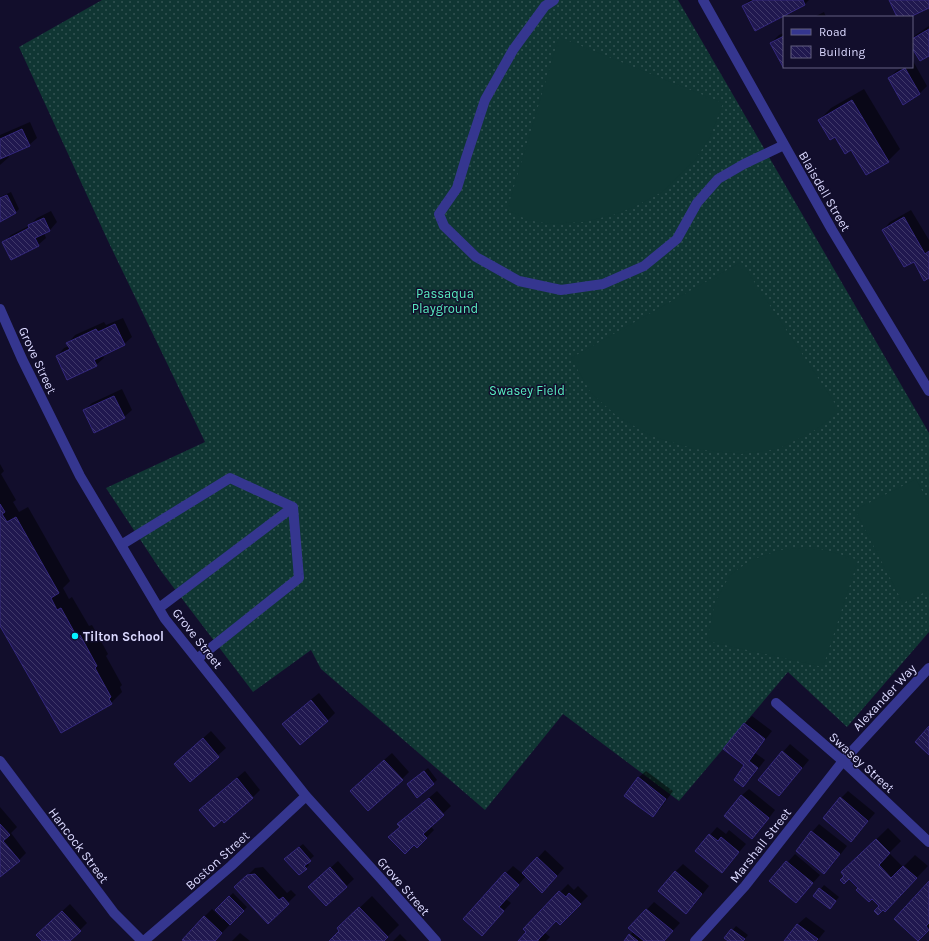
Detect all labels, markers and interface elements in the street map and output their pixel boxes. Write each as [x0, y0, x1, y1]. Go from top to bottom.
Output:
legend [783, 16, 913, 68]
text: Road [819, 25, 847, 39]
text: Building [819, 45, 866, 59]
street label: Blaisdell Street [796, 149, 854, 234]
park label: Passaqua Playground [412, 286, 478, 316]
street label: Grove Street [15, 324, 60, 396]
park label: Swasey Field [489, 383, 565, 398]
street label: Grove Street [169, 605, 226, 671]
place label: Tilton School [83, 629, 164, 644]
marker: Tilton School [70, 631, 80, 641]
street label: Alexander Way [850, 661, 919, 734]
street label: Swasey Street [826, 729, 898, 796]
street label: Hancock Street [45, 805, 112, 886]
street label: Marshall Street [727, 805, 794, 886]
street label: Boston Street [182, 828, 252, 893]
street label: Grove Street [374, 854, 433, 919]

